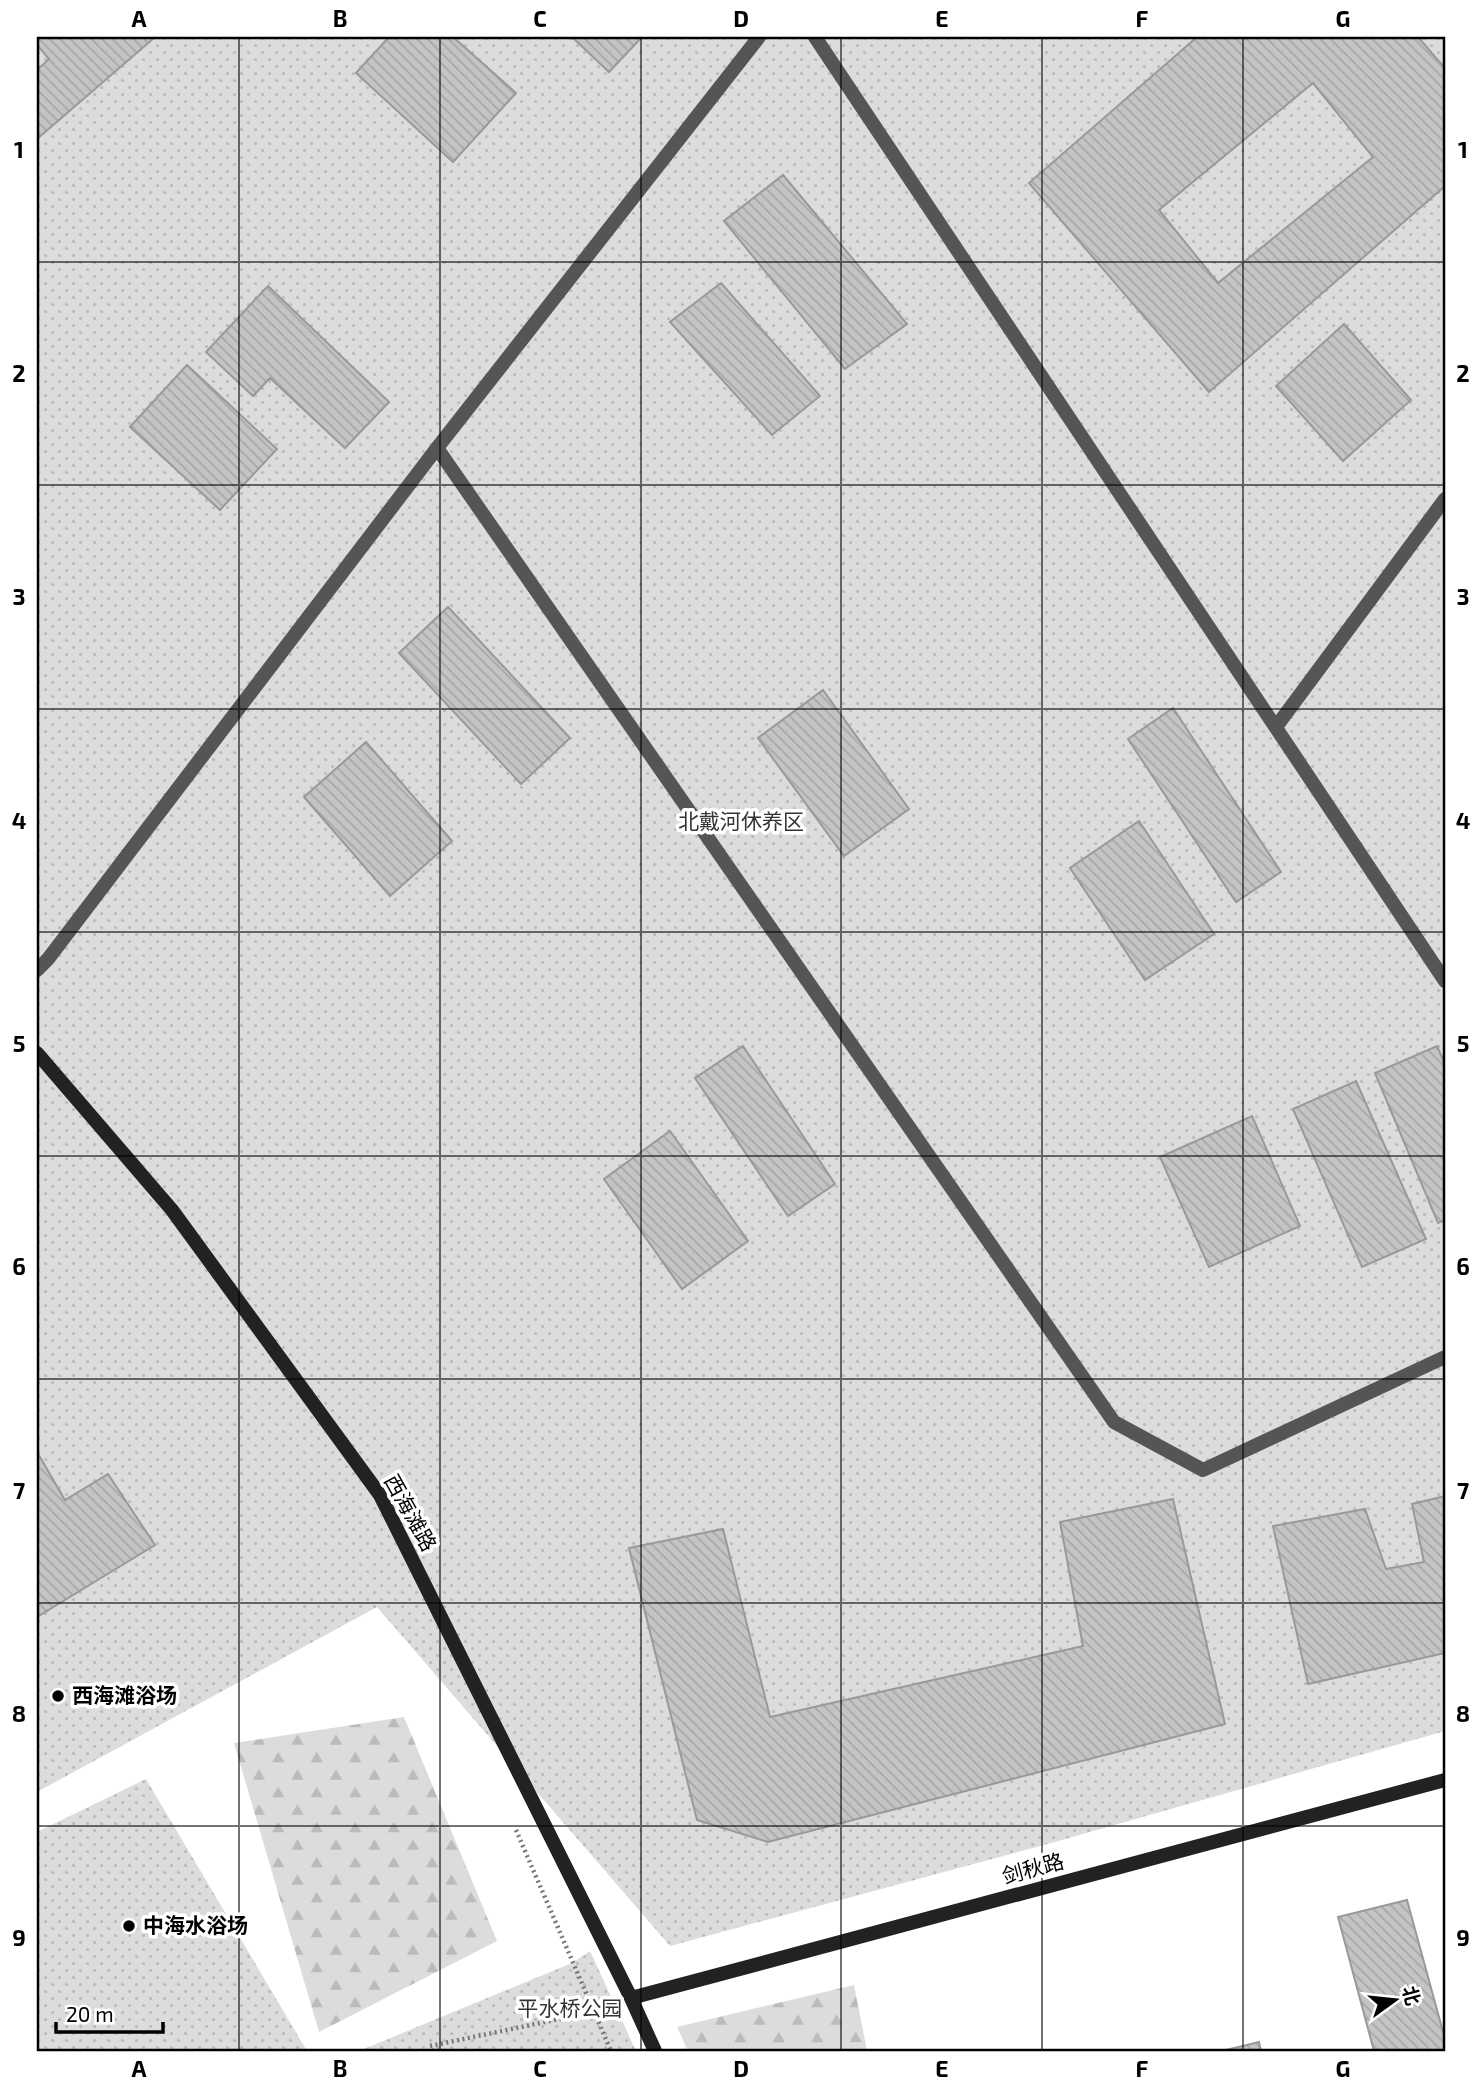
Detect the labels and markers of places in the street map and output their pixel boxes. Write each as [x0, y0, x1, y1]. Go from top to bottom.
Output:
place label: 西海滩浴场 [72, 1682, 177, 1707]
marker: 西海滩浴场 [50, 1688, 66, 1704]
place label: 中海水浴场 [143, 1912, 248, 1937]
marker: 中海水浴场 [121, 1918, 137, 1934]

